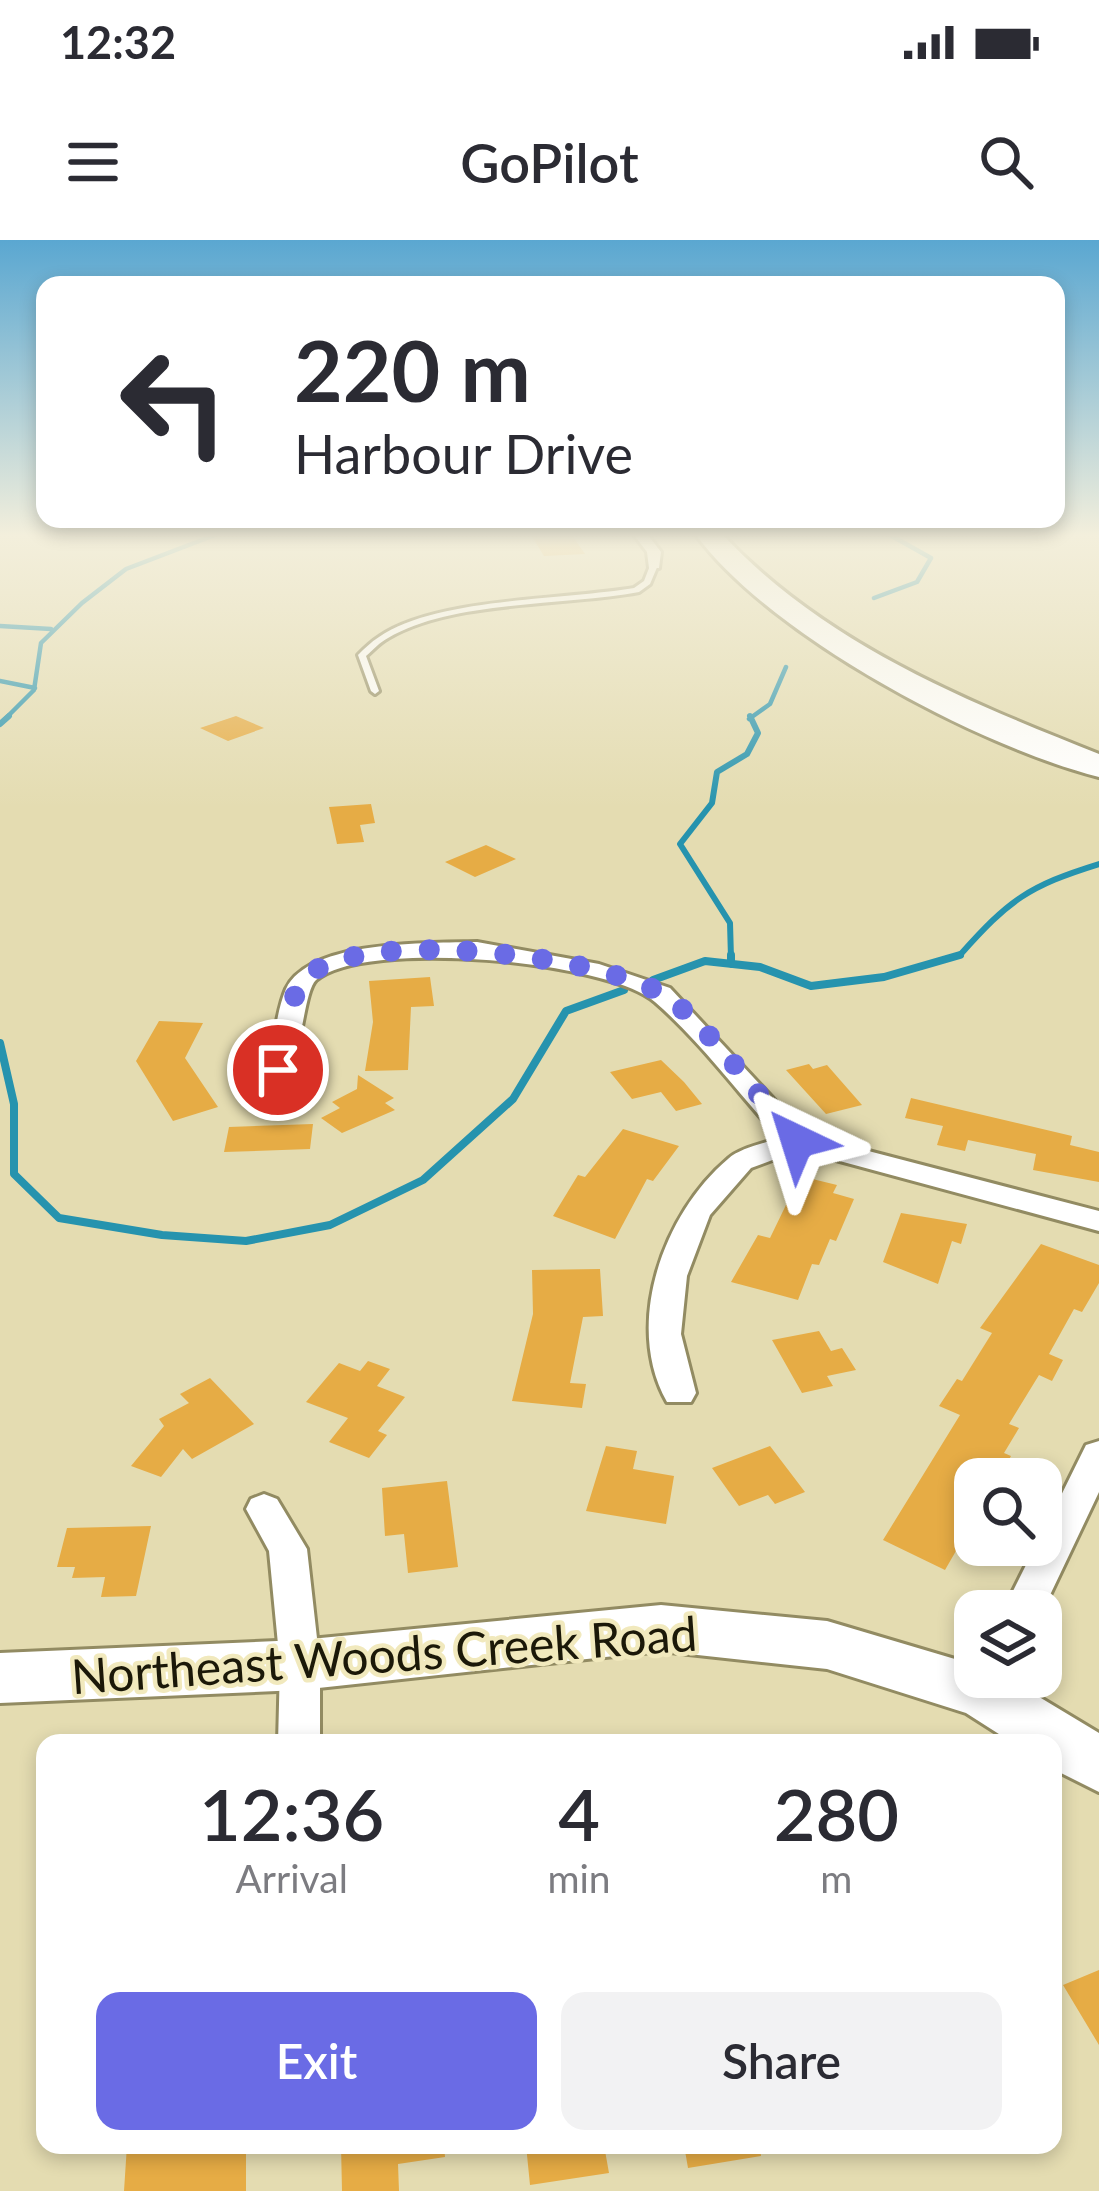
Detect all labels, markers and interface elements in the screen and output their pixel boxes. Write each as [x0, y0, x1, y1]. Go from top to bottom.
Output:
text: 12:32 [60, 15, 176, 69]
icon: menu [60, 129, 126, 195]
icon: search [973, 129, 1039, 195]
text: GoPilot [460, 130, 639, 195]
text: 220 m [294, 319, 531, 420]
icon: left [96, 324, 252, 480]
text: Harbour Drive [294, 421, 633, 486]
pin [227, 1019, 329, 1121]
icon: arrive [245, 1037, 311, 1103]
position arrow [734, 1078, 860, 1204]
map controls [954, 1458, 1062, 1698]
button: search [954, 1458, 1062, 1566]
button: layers [954, 1590, 1062, 1698]
street label: Northeast Woods Creek Road [69, 1604, 699, 1704]
text: 12:36 [199, 1770, 384, 1856]
text: 4 [558, 1770, 600, 1856]
text: 280 [774, 1770, 899, 1856]
text: Arrival [236, 1855, 348, 1901]
text: min [547, 1855, 611, 1901]
text: m [820, 1855, 852, 1901]
button: Exit [96, 1992, 537, 2130]
button: Share [561, 1992, 1002, 2130]

